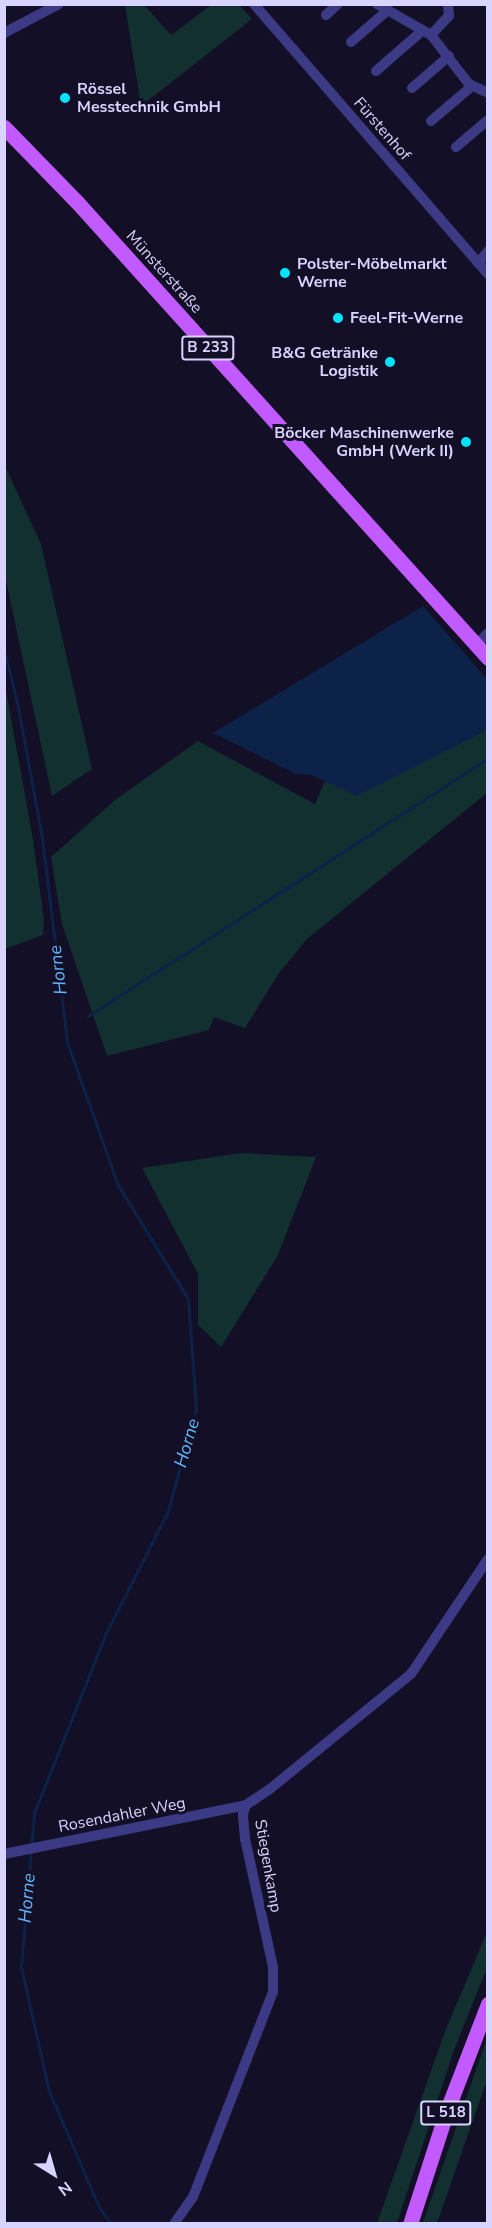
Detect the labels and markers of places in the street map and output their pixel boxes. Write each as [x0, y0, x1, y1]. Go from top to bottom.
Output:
place label: Rössel Messtechnik GmbH [77, 79, 221, 117]
marker: Rössel Messtechnik GmbH [58, 91, 72, 105]
place label: Polster-Möbelmarkt Werne [297, 254, 447, 292]
marker: Polster-Möbelmarkt Werne [278, 266, 292, 280]
place label: Feel-Fit-Werne [350, 308, 463, 328]
marker: Feel-Fit-Werne [331, 311, 345, 325]
place label: B&G Getränke Logistik [271, 343, 378, 381]
marker: B&G Getränke Logistik [383, 355, 397, 369]
place label: Böcker Maschinenwerke GmbH (Werk II) [274, 423, 454, 461]
marker: Böcker Maschinenwerke GmbH (Werk II) [459, 435, 473, 449]

